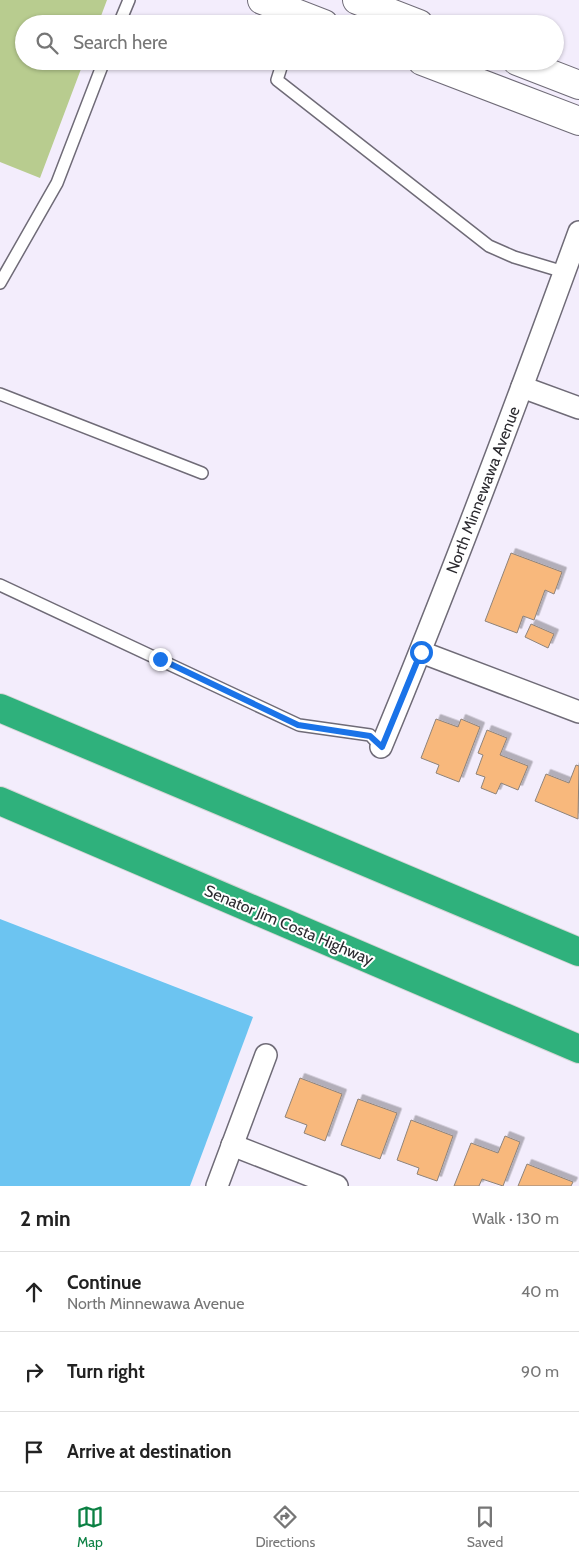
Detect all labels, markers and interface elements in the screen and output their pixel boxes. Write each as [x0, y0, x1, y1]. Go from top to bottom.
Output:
search box [15, 15, 564, 70]
icon: search [33, 29, 61, 57]
text: Search here [73, 31, 167, 54]
street label: North Minnewawa Avenue [442, 404, 524, 576]
route start [410, 641, 433, 664]
route end [149, 648, 172, 671]
street label: Senator Jim Costa Highway [202, 881, 376, 969]
text: 2 min [20, 1206, 71, 1231]
text: Walk · 130 m [472, 1209, 559, 1228]
text: Continue [67, 1271, 141, 1294]
icon: ahead [20, 1278, 48, 1306]
text: 40 m [521, 1282, 559, 1301]
text: North Minnewawa Avenue [67, 1294, 244, 1313]
icon: right [20, 1358, 48, 1386]
text: Turn right [67, 1360, 145, 1383]
text: 90 m [521, 1362, 559, 1381]
icon: arrive [20, 1438, 48, 1466]
text: Arrive at destination [67, 1440, 231, 1463]
tab: Map [76, 1503, 104, 1551]
tab: Directions [255, 1503, 315, 1551]
tab: Saved [467, 1503, 503, 1551]

